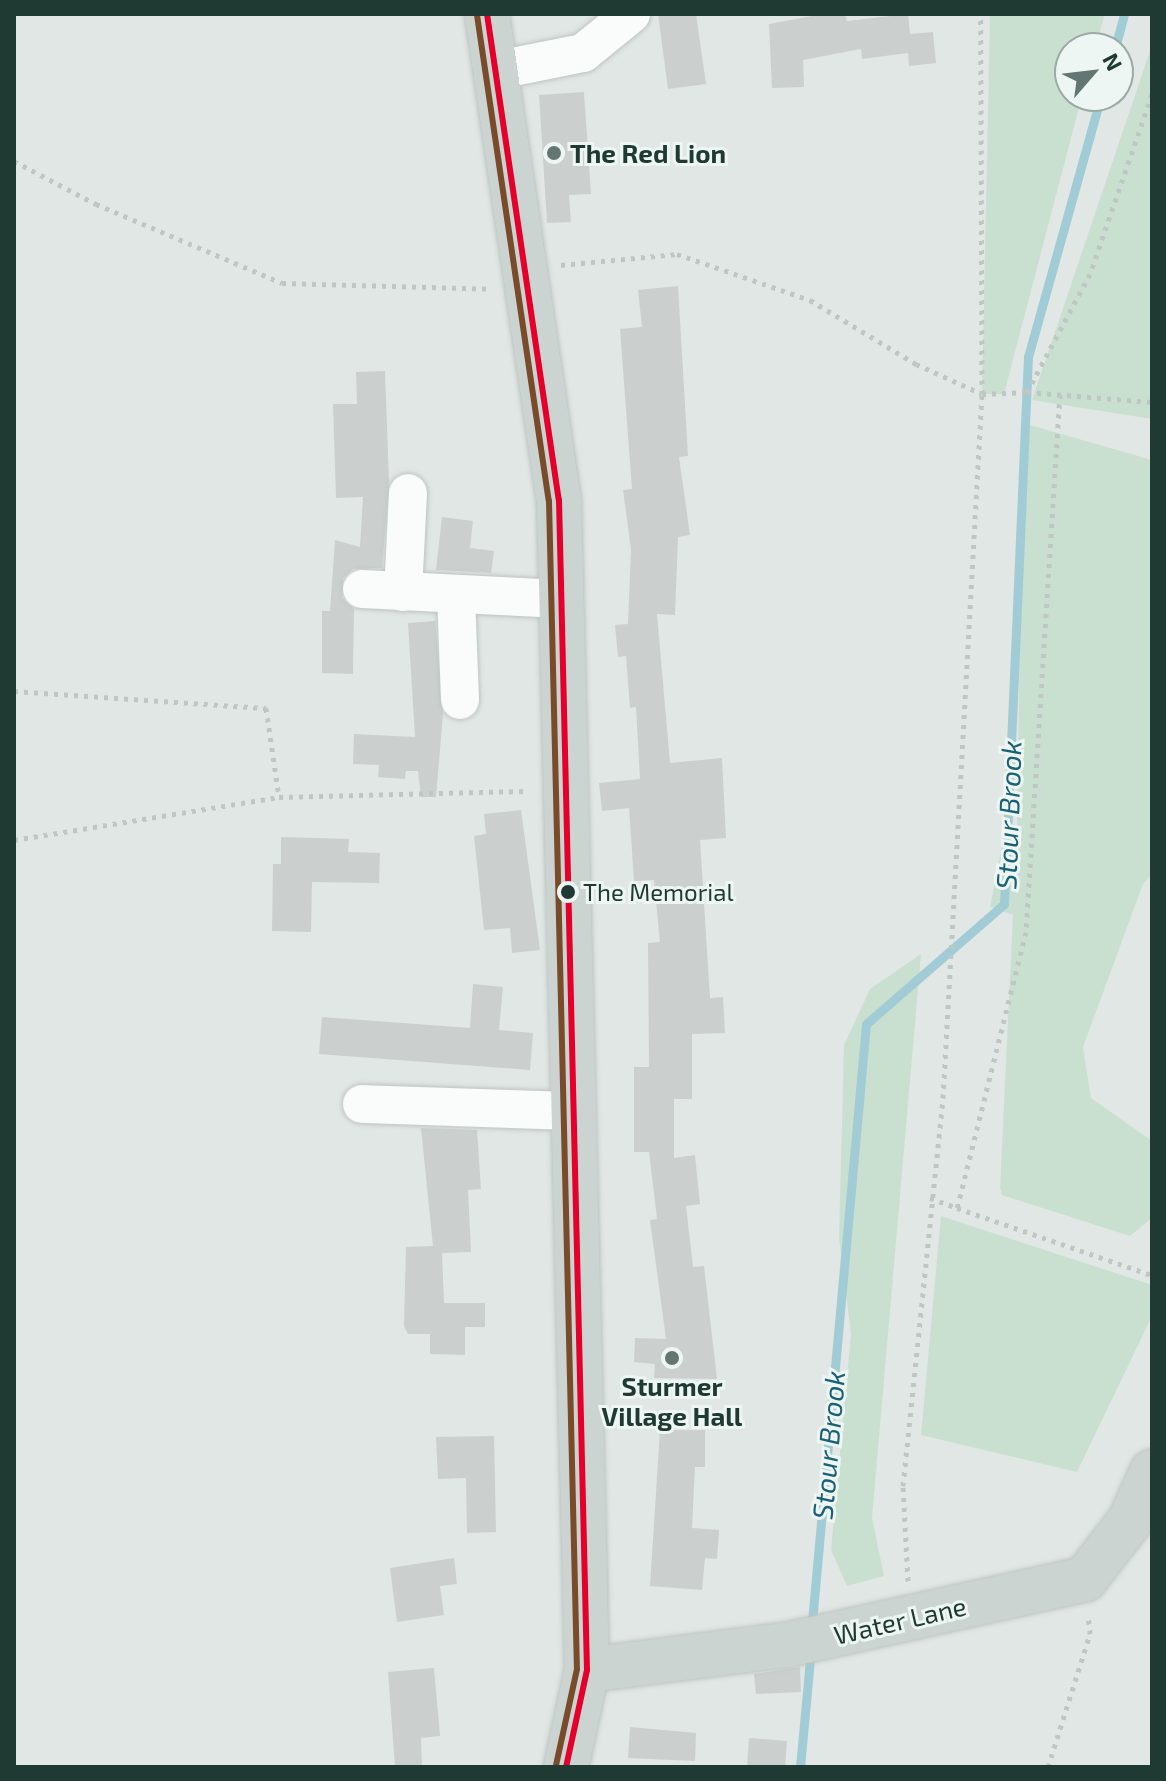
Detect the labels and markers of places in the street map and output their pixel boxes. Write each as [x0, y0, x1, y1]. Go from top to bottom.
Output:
place label: The Red Lion [570, 137, 726, 169]
marker: The Red Lion [545, 144, 563, 162]
place label: The Memorial [583, 878, 734, 906]
marker: The Memorial [560, 884, 576, 900]
marker: Sturmer Village Hall [663, 1349, 681, 1367]
place label: Sturmer Village Hall [602, 1370, 742, 1432]

